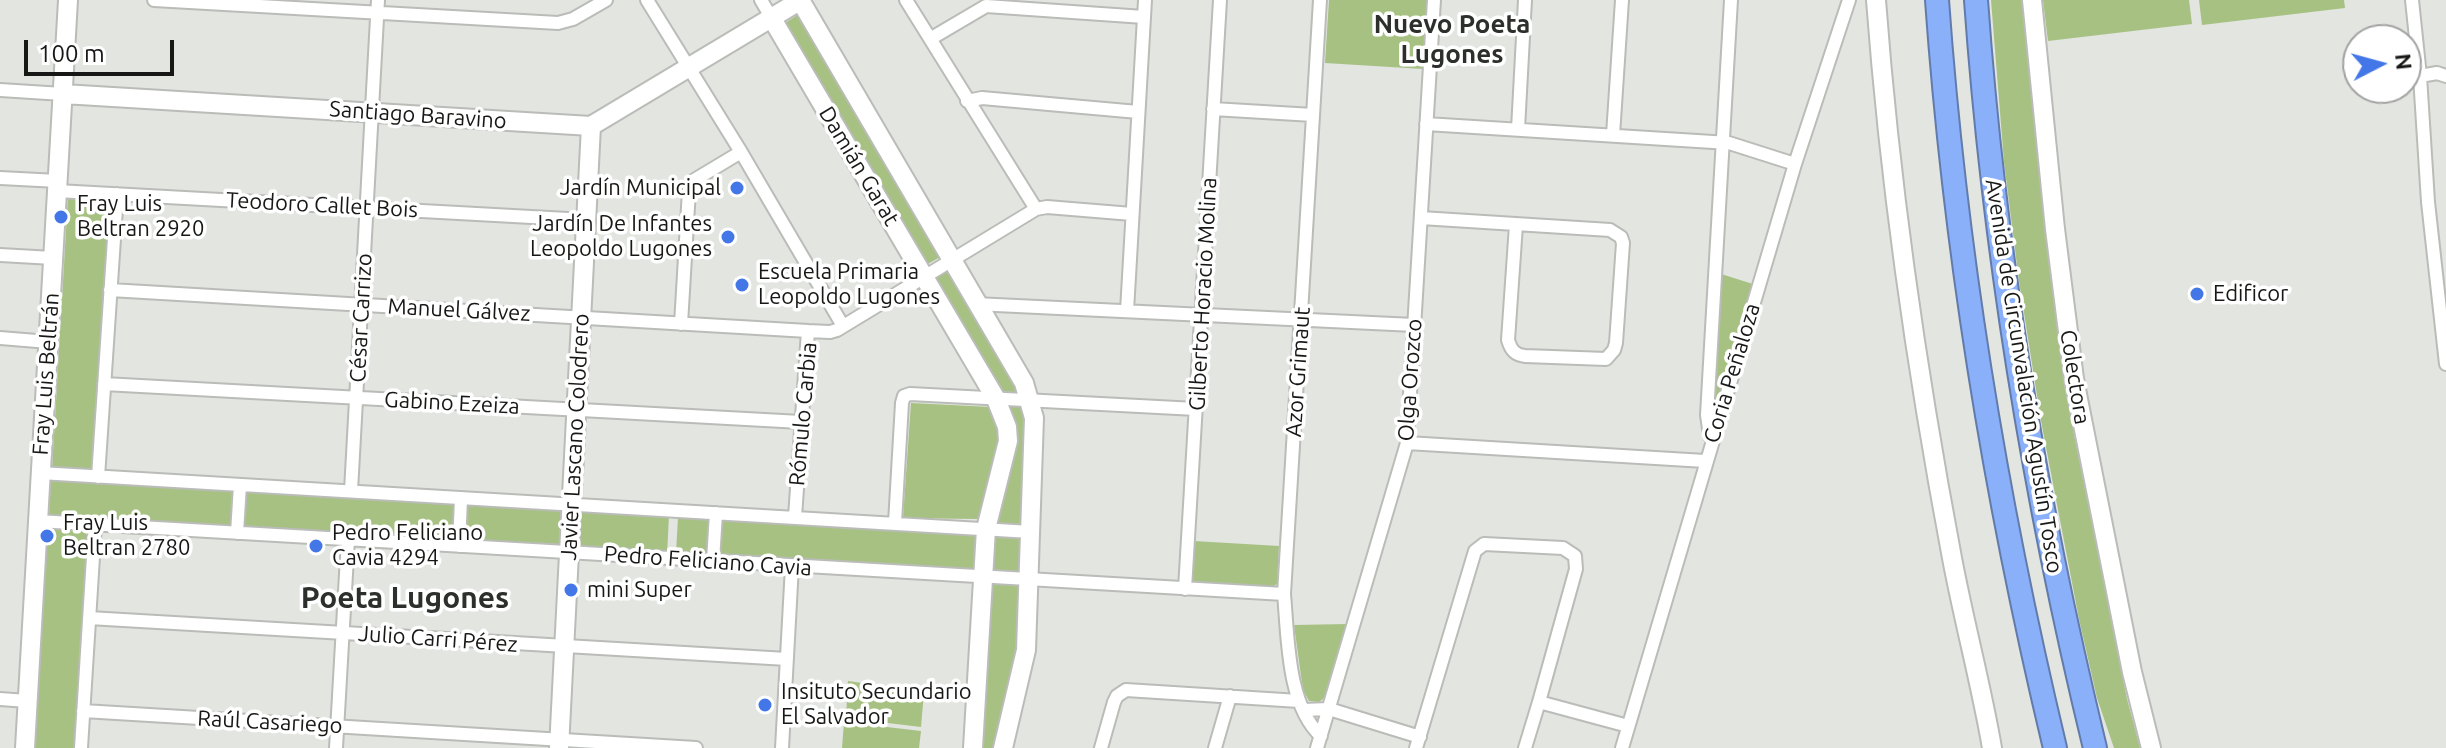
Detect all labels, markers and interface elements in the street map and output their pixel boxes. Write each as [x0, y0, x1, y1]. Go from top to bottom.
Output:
district label: Nuevo Poeta Lugones [1374, 8, 1530, 70]
scale bar [28, 24, 178, 74]
north arrow [2342, 24, 2422, 104]
text: 100 m [38, 40, 105, 67]
text: N [2391, 52, 2418, 71]
street label: Santiago Baravino [328, 96, 508, 134]
street label: Damián Garat [813, 102, 905, 230]
place label: Jardín Municipal [560, 175, 721, 201]
street label: Gilberto Horacio Molina [1184, 177, 1222, 411]
street label: Avenida de Circunvalación Agustín Tosco [1980, 177, 2068, 575]
marker: Jardín Municipal [728, 179, 746, 197]
street label: Teodoro Callet Bois [225, 187, 419, 223]
place label: Fray Luis Beltran 2920 [77, 191, 204, 242]
marker: Fray Luis Beltran 2920 [52, 208, 70, 226]
place label: Jardín De Infantes Leopoldo Lugones [530, 211, 712, 262]
marker: Jardín De Infantes Leopoldo Lugones [719, 228, 737, 246]
street label: César Carrizo [344, 253, 378, 383]
place label: Escuela Primaria Leopoldo Lugones [758, 259, 940, 310]
marker: Escuela Primaria Leopoldo Lugones [733, 276, 751, 294]
place label: Edificor [2213, 281, 2288, 307]
marker: Edificor [2188, 285, 2206, 303]
street label: Fray Luis Beltrán [27, 292, 65, 456]
street label: Manuel Gálvez [387, 293, 531, 327]
street label: Coria Peñaloza [1698, 300, 1766, 446]
street label: Azor Grimaut [1280, 306, 1316, 438]
street label: Javier Lascano Colodrero [555, 313, 595, 561]
street label: Olga Orozco [1393, 318, 1427, 442]
street label: Colectora [2054, 328, 2096, 426]
street label: Rómulo Carbia [784, 341, 822, 487]
street label: Gabino Ezeiza [384, 386, 520, 420]
place label: Fray Luis Beltran 2780 [63, 510, 190, 562]
place label: Pedro Feliciano Cavia 4294 [332, 520, 483, 572]
marker: Fray Luis Beltran 2780 [38, 527, 56, 545]
marker: Pedro Feliciano Cavia 4294 [307, 537, 325, 555]
street label: Pedro Feliciano Cavia [603, 541, 813, 581]
place label: mini Super [587, 577, 692, 603]
district label: Poeta Lugones [301, 580, 509, 616]
marker: mini Super [562, 581, 580, 599]
street label: Julio Carri Pérez [357, 620, 519, 658]
place label: Insituto Secundario El Salvador [781, 679, 972, 730]
marker: Insituto Secundario El Salvador [756, 696, 774, 714]
street label: Raúl Casariego [197, 705, 343, 739]

